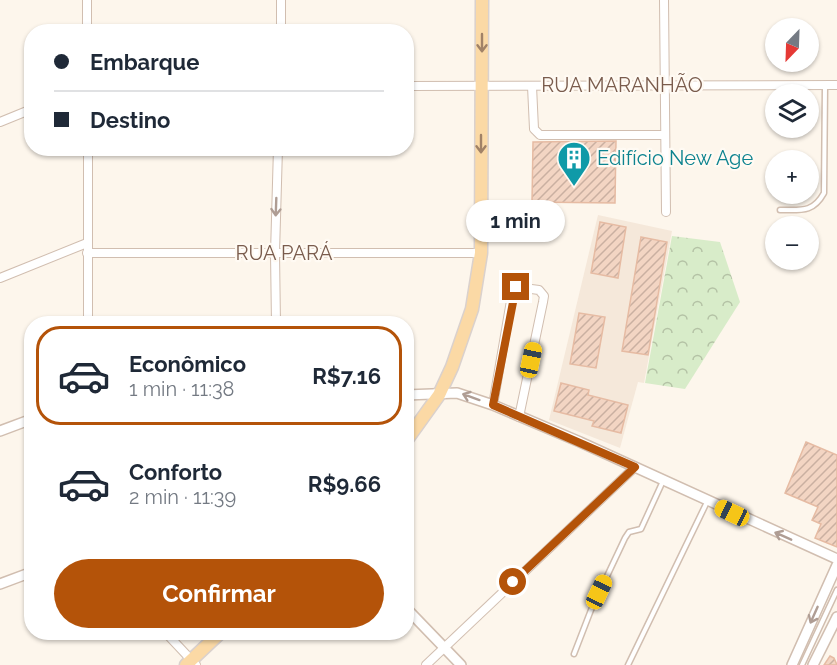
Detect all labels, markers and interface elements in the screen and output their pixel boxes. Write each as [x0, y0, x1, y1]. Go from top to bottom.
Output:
north arrow [765, 18, 819, 72]
map controls [765, 18, 819, 270]
one-way arrow [476, 32, 488, 52]
text: Embarque [90, 49, 199, 75]
street label: RUA MARANHÃO [541, 73, 703, 97]
button: layers [765, 84, 819, 138]
text: Destino [90, 107, 170, 133]
one-way arrow [475, 134, 487, 154]
building icon: Edifício New Age [556, 140, 592, 187]
place label: Edifício New Age [597, 146, 753, 170]
button: + [765, 150, 819, 204]
one-way arrow [271, 196, 282, 216]
callout: 1 min [466, 200, 566, 242]
text: 1 min [490, 209, 541, 233]
button: − [765, 216, 819, 270]
street label: RUA PARÁ [235, 241, 333, 265]
route end [502, 273, 529, 300]
car [518, 341, 544, 379]
icon: car [57, 349, 111, 403]
text: Econômico [129, 351, 246, 377]
text: R$7.16 [312, 363, 381, 389]
text: 1 min · 11:38 [129, 377, 234, 401]
one-way arrow [462, 391, 481, 402]
icon: car [57, 457, 111, 511]
text: Conforto [129, 459, 222, 485]
text: R$9.66 [308, 471, 381, 497]
text: 2 min · 11:39 [129, 485, 236, 509]
car [712, 497, 752, 529]
one-way arrow [775, 529, 793, 541]
button: Confirmar [54, 559, 384, 628]
route start [499, 568, 526, 595]
car [583, 572, 615, 612]
one-way arrow [808, 605, 820, 623]

